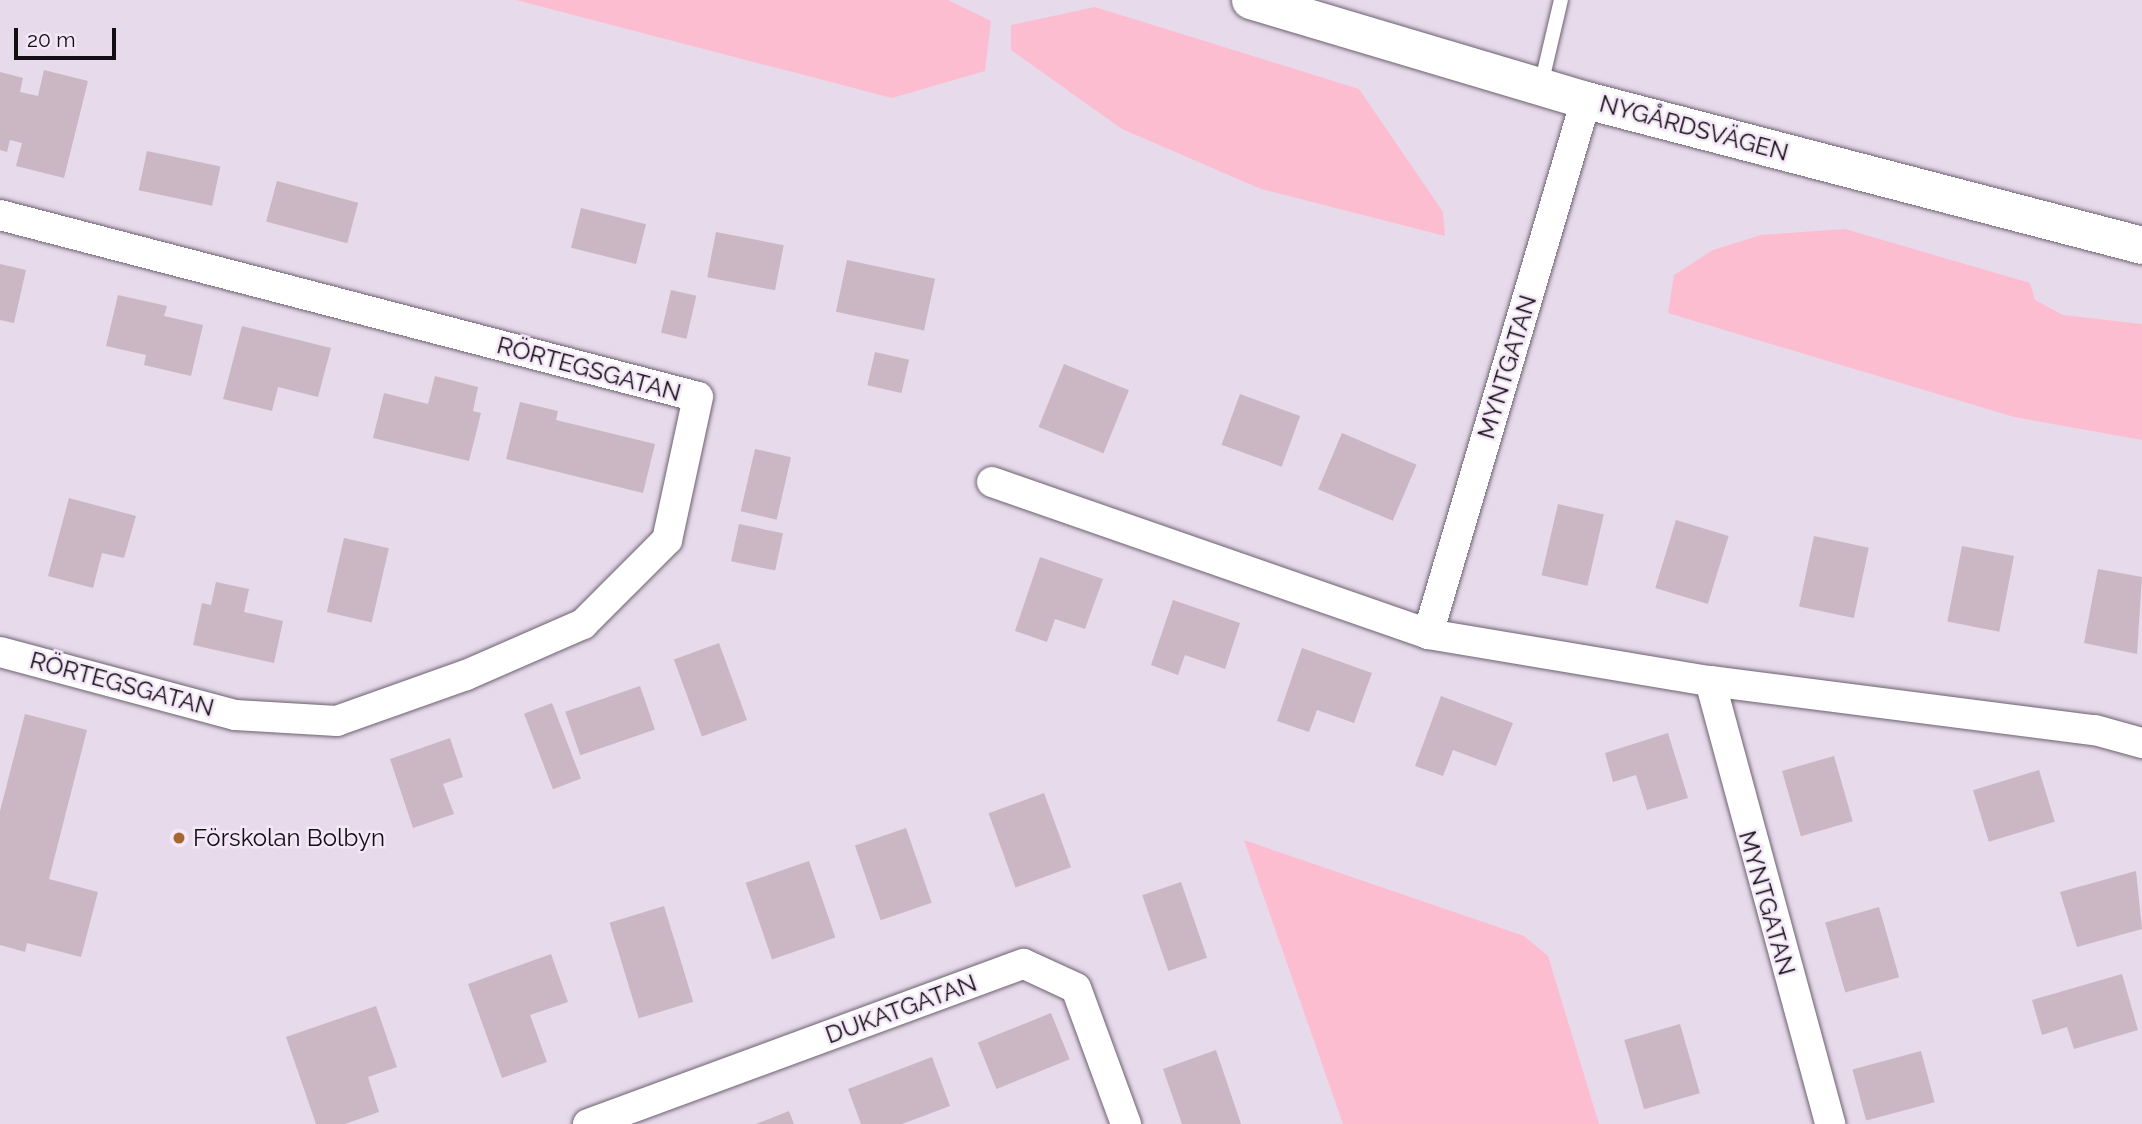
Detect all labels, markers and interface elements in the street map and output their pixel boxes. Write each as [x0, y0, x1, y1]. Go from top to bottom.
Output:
scale bar [18, 14, 119, 58]
text: 20 m [27, 27, 75, 52]
street label: NYGÅRDSVÄGEN [1596, 89, 1792, 167]
street label: MYNTGATAN [1471, 292, 1543, 442]
street label: RÖRTEGSGATAN [494, 331, 684, 407]
street label: RÖRTEGSGATAN [27, 646, 217, 722]
place label: Förskolan Bolbyn [193, 824, 385, 852]
street label: MYNTGATAN [1733, 828, 1801, 978]
marker: Förskolan Bolbyn [171, 830, 187, 846]
street label: DUKATGATAN [821, 968, 981, 1050]

